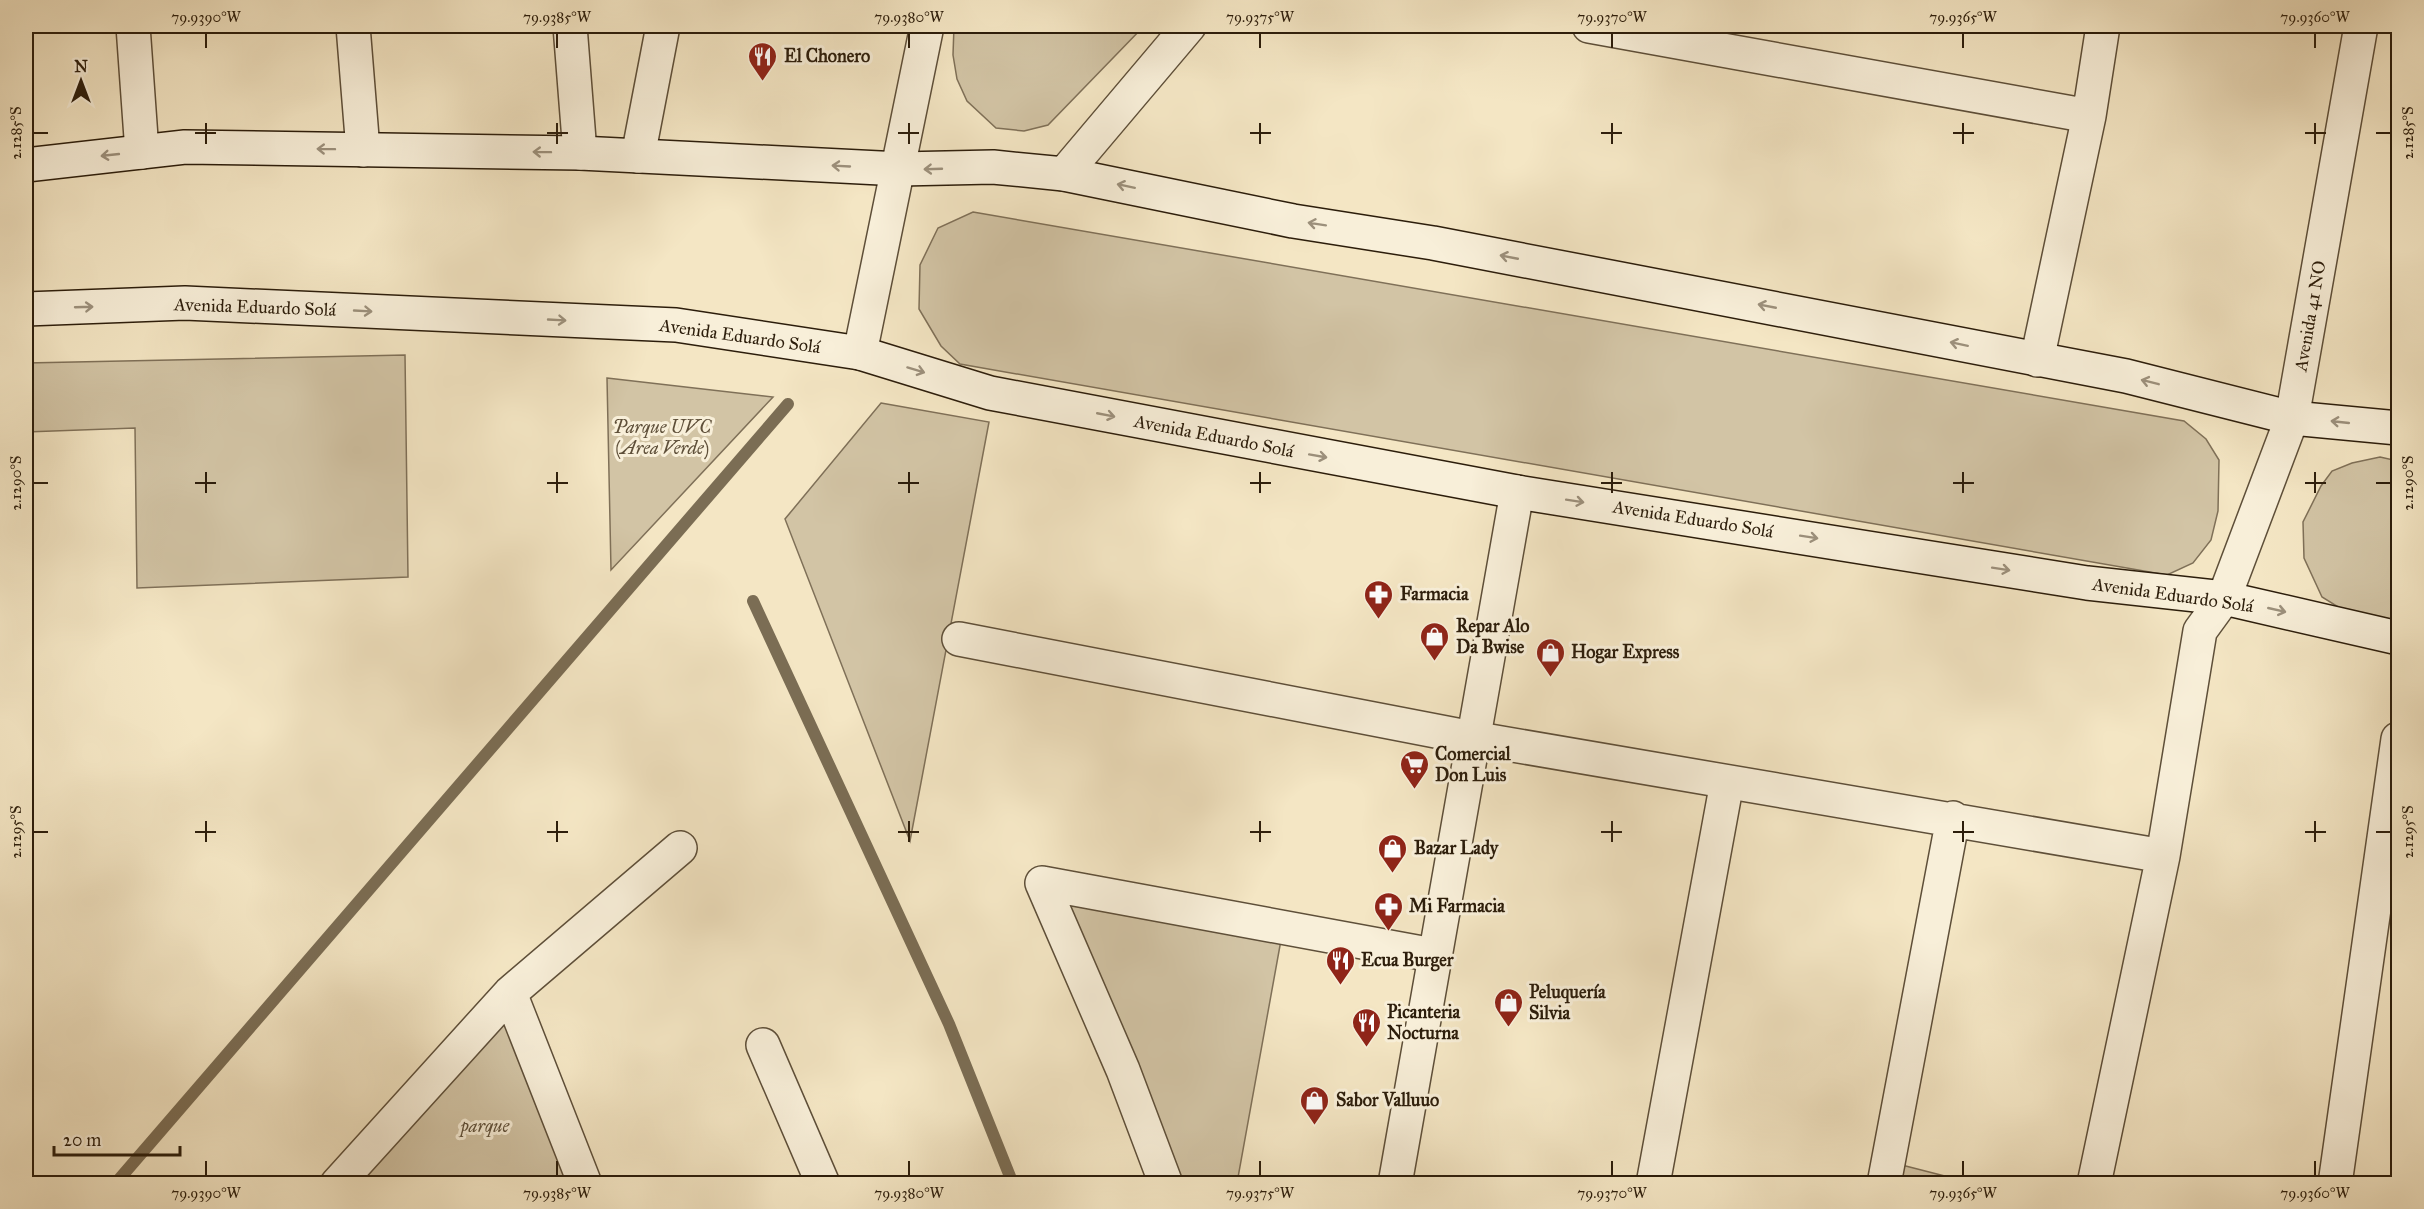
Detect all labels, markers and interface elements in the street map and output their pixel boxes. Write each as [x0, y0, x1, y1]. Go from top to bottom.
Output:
text: 79.9390°W [171, 8, 242, 26]
text: 79.9385°W [523, 8, 592, 26]
text: 79.9380°W [874, 8, 945, 26]
text: 79.9375°W [1226, 8, 1295, 26]
text: 79.9370°W [1577, 8, 1648, 26]
text: 79.9365°W [1929, 8, 1998, 26]
text: 79.9360°W [2280, 8, 2350, 26]
restaurant icon: El Chonero [747, 40, 779, 82]
place label: El Chonero [784, 45, 870, 67]
north arrow [51, 51, 111, 111]
text: N [74, 57, 88, 76]
text: 2.1285°S [7, 106, 25, 160]
text: 2.1285°S [2399, 106, 2417, 160]
one-way arrow [316, 144, 336, 155]
one-way arrow [532, 146, 552, 158]
one-way arrow [101, 150, 121, 161]
one-way arrow [832, 161, 852, 172]
one-way arrow [923, 163, 943, 174]
one-way arrow [1117, 180, 1136, 191]
one-way arrow [1308, 219, 1328, 230]
one-way arrow [1500, 251, 1520, 262]
street label: Avenida 41 NO [2289, 259, 2331, 374]
street label: Avenida Eduardo Solá [173, 293, 337, 321]
one-way arrow [1758, 300, 1778, 311]
one-way arrow [73, 301, 93, 313]
one-way arrow [352, 306, 372, 317]
one-way arrow [547, 314, 567, 325]
street label: Avenida Eduardo Solá [657, 314, 822, 358]
one-way arrow [1949, 338, 1969, 349]
one-way arrow [906, 365, 925, 376]
one-way arrow [2141, 376, 2160, 388]
one-way arrow [1095, 410, 1115, 421]
street label: Avenida Eduardo Solá [1131, 410, 1296, 462]
park label: Parque UVC (Area Verde) [613, 416, 712, 460]
one-way arrow [2331, 416, 2351, 427]
one-way arrow [1308, 450, 1327, 461]
text: 2.1290°S [7, 456, 25, 510]
text: 2.1290°S [2399, 456, 2417, 510]
street label: Avenida Eduardo Solá [1610, 495, 1775, 543]
one-way arrow [1564, 496, 1584, 507]
one-way arrow [1799, 532, 1818, 543]
one-way arrow [1991, 564, 2011, 575]
street label: Avenida Eduardo Solá [2090, 573, 2255, 617]
pharmacy icon: Farmacia [1363, 578, 1395, 620]
place label: Farmacia [1400, 583, 1469, 605]
one-way arrow [2267, 605, 2286, 617]
place label: Repar Alo Da Bwise [1456, 615, 1529, 658]
shop icon: Repar Alo Da Bwise [1419, 620, 1451, 662]
shop icon: Hogar Express [1534, 636, 1566, 678]
place label: Hogar Express [1571, 641, 1680, 664]
place label: Comercial Don Luis [1435, 743, 1512, 786]
supermarket icon: Comercial Don Luis [1398, 748, 1430, 790]
text: 2.1295°S [7, 805, 25, 859]
text: 2.1295°S [2399, 805, 2417, 859]
shop icon: Bazar Lady [1377, 832, 1409, 874]
place label: Bazar Lady [1414, 837, 1500, 860]
pharmacy icon: Mi Farmacia [1372, 890, 1404, 932]
place label: Mi Farmacia [1409, 895, 1505, 917]
restaurant icon: Ecua Burger [1324, 944, 1356, 986]
place label: Ecua Burger [1361, 949, 1455, 972]
place label: Peluquería Silvia [1529, 981, 1606, 1024]
shop icon: Peluquería Silvia [1492, 986, 1524, 1028]
place label: Picanteria Nocturna [1387, 1001, 1461, 1044]
restaurant icon: Picanteria Nocturna [1350, 1006, 1382, 1048]
shop icon: Sabor Valluuo [1299, 1084, 1331, 1126]
place label: Sabor Valluuo [1336, 1089, 1439, 1111]
park label: parque [458, 1115, 511, 1138]
scale bar [54, 1119, 180, 1157]
text: 20 m [63, 1129, 101, 1151]
text: 79.9390°W [171, 1184, 242, 1202]
text: 79.9385°W [523, 1184, 592, 1202]
text: 79.9380°W [874, 1184, 945, 1202]
text: 79.9375°W [1226, 1184, 1295, 1202]
text: 79.9370°W [1577, 1184, 1648, 1202]
text: 79.9365°W [1929, 1184, 1998, 1202]
text: 79.9360°W [2280, 1184, 2350, 1202]

